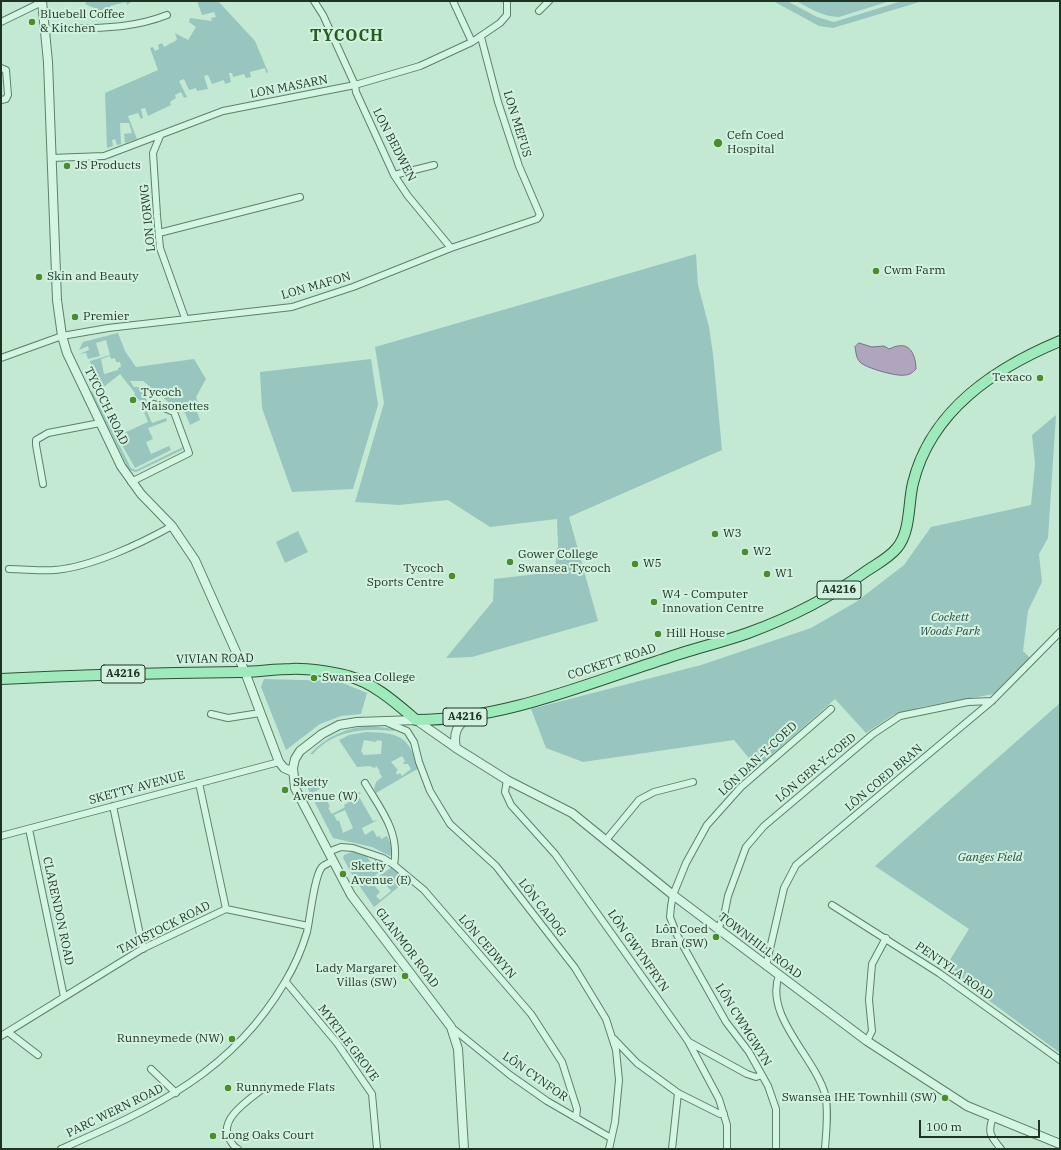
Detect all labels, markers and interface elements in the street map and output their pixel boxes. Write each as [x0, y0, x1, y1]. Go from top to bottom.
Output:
place label: Bluebell Coffee & Kitchen [40, 8, 125, 36]
marker: Bluebell Coffee & Kitchen [27, 17, 37, 27]
district label: TYCOCH [310, 26, 384, 46]
street label: LON MASARN [249, 72, 329, 102]
street label: LON MEFUS [500, 89, 534, 159]
street label: LON BEDWEN [369, 106, 419, 184]
place label: Cefn Coed Hospital [727, 129, 784, 157]
marker: Cefn Coed Hospital [712, 137, 724, 149]
place label: JS Products [75, 159, 141, 173]
marker: JS Products [62, 161, 72, 171]
street label: LON IORWG [137, 183, 159, 253]
place label: Cwm Farm [884, 264, 946, 278]
marker: Cwm Farm [871, 266, 881, 276]
street label: LON MAFON [280, 269, 352, 303]
place label: Skin and Beauty [47, 270, 139, 284]
marker: Skin and Beauty [34, 272, 44, 282]
place label: Premier [83, 310, 129, 324]
marker: Premier [70, 312, 80, 322]
street label: TYCOCH ROAD [81, 365, 131, 447]
place label: Texaco [992, 371, 1032, 385]
marker: Texaco [1035, 373, 1045, 383]
place label: Tycoch Maisonettes [141, 386, 209, 414]
marker: Tycoch Maisonettes [128, 395, 138, 405]
place label: W3 [723, 527, 742, 541]
marker: W3 [710, 529, 720, 539]
place label: W2 [753, 545, 772, 559]
marker: W2 [740, 547, 750, 557]
place label: Gower College Swansea Tycoch [518, 548, 611, 576]
marker: Gower College Swansea Tycoch [505, 557, 515, 567]
place label: W5 [643, 557, 662, 571]
marker: W5 [630, 559, 640, 569]
place label: Tycoch Sports Centre [367, 562, 444, 590]
place label: W1 [775, 567, 794, 581]
marker: W1 [762, 569, 772, 579]
marker: Tycoch Sports Centre [447, 571, 457, 581]
road number: A4216 [817, 581, 861, 599]
place label: W4 - Computer Innovation Centre [662, 588, 764, 616]
marker: W4 - Computer Innovation Centre [649, 597, 659, 607]
park label: Cockett Woods Park [920, 611, 980, 639]
place label: Hill House [666, 627, 725, 641]
marker: Hill House [653, 629, 663, 639]
street label: COCKETT ROAD [566, 641, 658, 683]
street label: VIVIAN ROAD [176, 651, 254, 667]
road number: A4216 [101, 665, 145, 683]
place label: Swansea College [322, 671, 415, 685]
marker: Swansea College [309, 673, 319, 683]
road number: A4216 [443, 708, 487, 726]
street label: LÔN DAN-Y-COED [716, 719, 800, 799]
street label: LÔN GER-Y-COED [773, 730, 859, 806]
street label: LÔN COED BRAN [842, 741, 926, 815]
street label: SKETTY AVENUE [87, 768, 187, 808]
place label: Sketty Avenue (W) [293, 776, 358, 804]
marker: Sketty Avenue (W) [280, 785, 290, 795]
park label: Ganges Field [958, 851, 1022, 865]
street label: CLARENDON ROAD [39, 855, 77, 967]
place label: Sketty Avenue (E) [351, 860, 412, 888]
marker: Sketty Avenue (E) [338, 869, 348, 879]
street label: LÔN CADOG [515, 876, 569, 940]
street label: TAVISTOCK ROAD [115, 898, 213, 958]
street label: GLANMOR ROAD [372, 905, 442, 991]
street label: LÔN GWYNFRYN [604, 907, 672, 995]
street label: TOWNHILL ROAD [715, 910, 805, 982]
street label: LÔN CEDWYN [455, 912, 519, 982]
place label: Lôn Coed Bran (SW) [651, 923, 708, 951]
marker: Lôn Coed Bran (SW) [711, 932, 721, 942]
street label: PENTYLA ROAD [912, 939, 996, 1003]
place label: Lady Margaret Villas (SW) [315, 962, 397, 990]
marker: Lady Margaret Villas (SW) [400, 971, 410, 981]
street label: LÔN CWMGWYN [712, 981, 774, 1069]
street label: MYRTLE GROVE [315, 1002, 381, 1084]
place label: Runneymede (NW) [117, 1032, 224, 1046]
marker: Runneymede (NW) [227, 1034, 237, 1044]
street label: LÔN CYNFOR [500, 1049, 570, 1105]
street label: PARC WERN ROAD [64, 1081, 166, 1141]
place label: Runnymede Flats [236, 1081, 335, 1095]
marker: Runnymede Flats [223, 1083, 233, 1093]
place label: Swansea IHE Townhill (SW) [782, 1091, 937, 1105]
marker: Swansea IHE Townhill (SW) [940, 1093, 950, 1103]
scale bar [921, 1112, 1042, 1138]
text: 100 m [926, 1119, 962, 1134]
place label: Long Oaks Court [221, 1129, 314, 1143]
marker: Long Oaks Court [208, 1131, 218, 1141]

